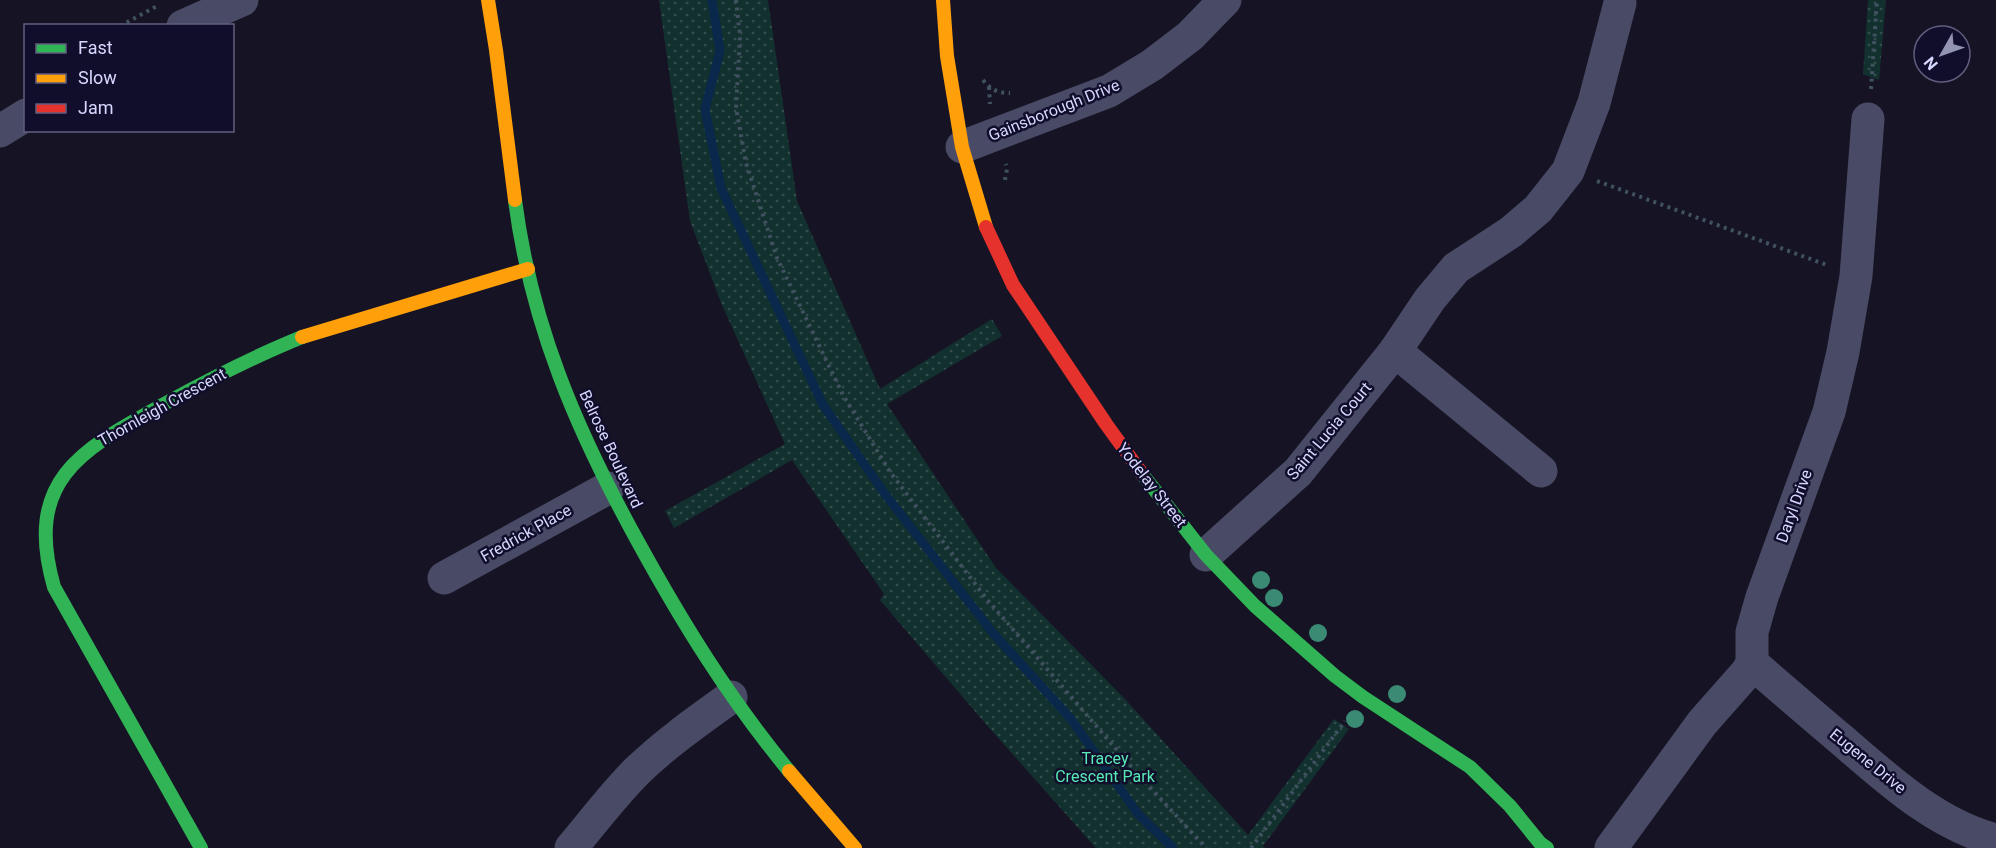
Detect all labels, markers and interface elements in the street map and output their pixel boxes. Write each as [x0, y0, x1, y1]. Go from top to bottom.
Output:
legend [24, 24, 234, 132]
north arrow [1912, 24, 1972, 84]
text: Fast [78, 37, 113, 58]
text: N [1920, 53, 1942, 74]
text: Slow [78, 67, 117, 88]
street label: Gainsborough Drive [986, 75, 1122, 145]
text: Jam [78, 97, 114, 118]
street label: Thornleigh Crescent [95, 364, 229, 450]
street label: Saint Lucia Court [1283, 378, 1375, 484]
street label: Belrose Boulevard [575, 387, 647, 511]
street label: Yodelay Street [1113, 439, 1191, 531]
street label: Daryl Drive [1772, 467, 1816, 545]
street label: Fredrick Place [477, 500, 575, 566]
street label: Eugene Drive [1826, 725, 1910, 797]
park label: Tracey Crescent Park [1055, 749, 1156, 786]

